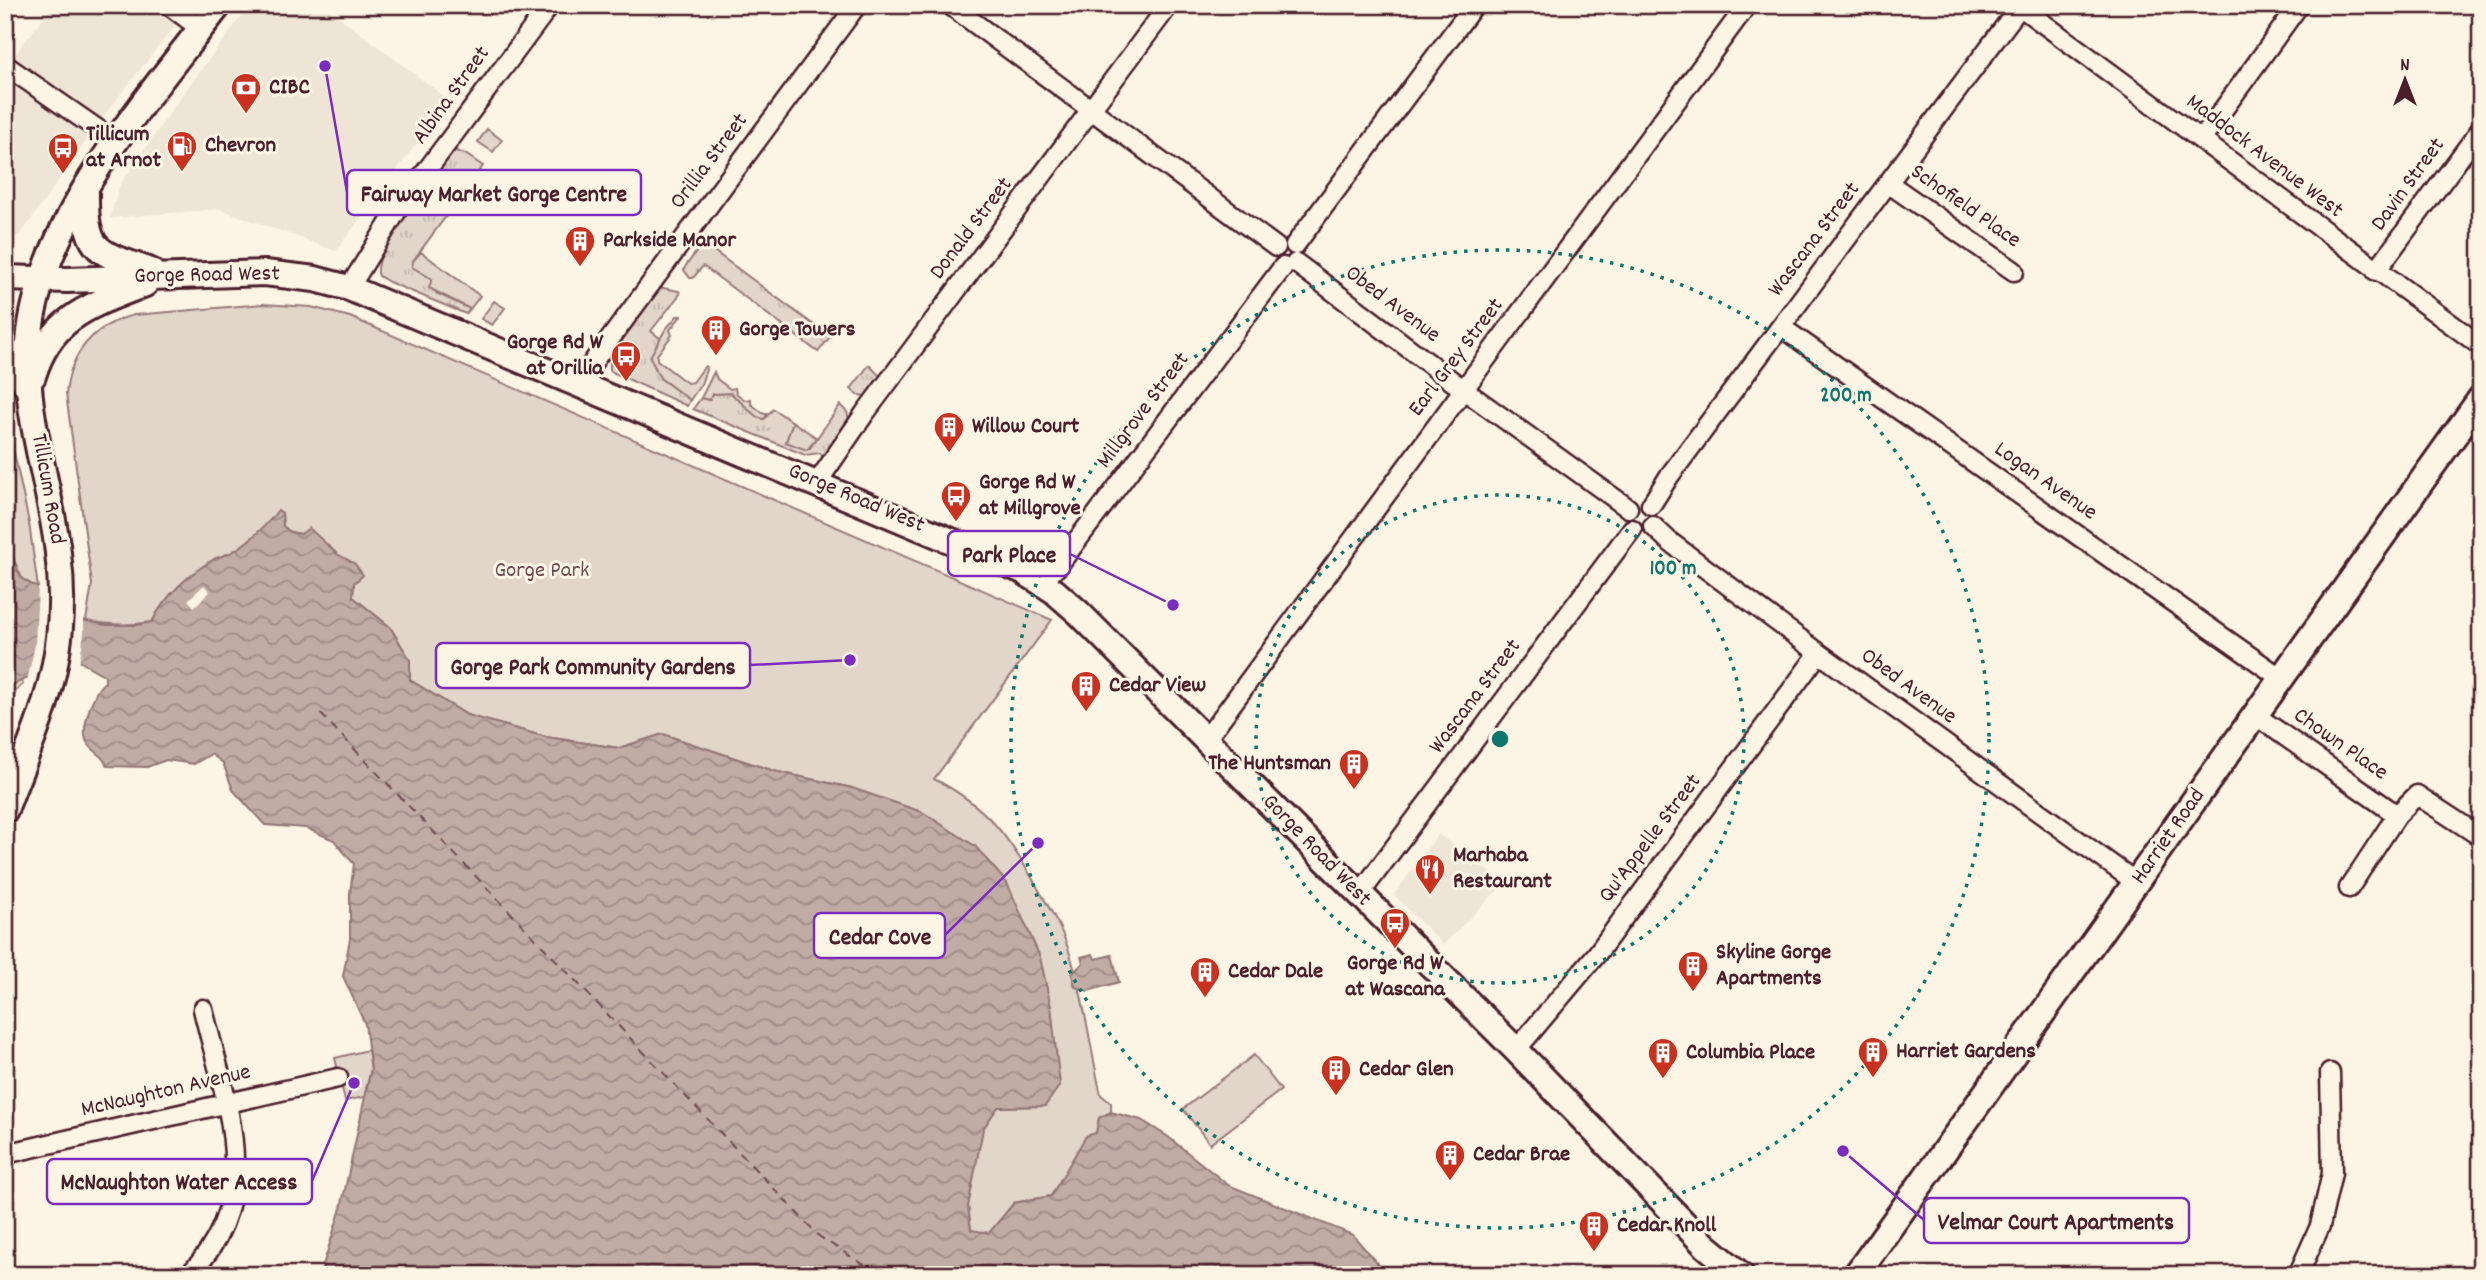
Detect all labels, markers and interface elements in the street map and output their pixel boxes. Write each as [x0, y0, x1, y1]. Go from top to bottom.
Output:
street label: Albina Street [405, 40, 499, 152]
north arrow [2370, 46, 2440, 116]
text: N [2400, 53, 2410, 80]
bank icon: CIBC [229, 71, 263, 115]
place label: CIBC [269, 72, 310, 105]
street label: Maddock Avenue West [2178, 87, 2350, 227]
street label: Orillia Street [663, 107, 757, 217]
place label: Tillicum at Arnot [86, 119, 161, 178]
fuel station icon: Chevron [165, 129, 199, 173]
place label: Chevron [205, 130, 276, 163]
bus stop icon: Tillicum at Arnot [46, 131, 80, 175]
street label: Davin Street [2364, 132, 2454, 238]
street label: Schofield Place [1903, 157, 2027, 257]
callout: Fairway Market Gorge Centre [347, 170, 641, 215]
street label: Donald Street [922, 171, 1022, 287]
street label: Wascana Street [1761, 176, 1869, 304]
text: Fairway Market Gorge Centre [361, 179, 628, 213]
building icon: Parkside Manor [563, 224, 597, 268]
place label: Parkside Manor [603, 225, 736, 258]
street label: Gorge Road West [134, 258, 280, 294]
street label: Obed Avenue [1337, 258, 1447, 352]
street label: Earl Grey Street [1401, 292, 1513, 424]
building icon: Gorge Towers [699, 313, 733, 357]
place label: Gorge Towers [739, 314, 856, 347]
place label: Gorge Rd W at Orillia [507, 327, 604, 386]
bus stop icon: Gorge Rd W at Orillia [609, 339, 643, 383]
street label: Millgrove Street [1089, 346, 1199, 476]
text: 200 m [1820, 382, 1872, 412]
building icon: Willow Court [932, 410, 966, 454]
place label: Willow Court [972, 411, 1080, 444]
street label: Tillicum Road [21, 431, 73, 547]
street label: Logan Avenue [1987, 434, 2103, 530]
street label: Gorge Road West [783, 455, 929, 543]
place label: Gorge Rd W at Millgrove [979, 467, 1081, 526]
bus stop icon: Gorge Rd W at Millgrove [939, 479, 973, 523]
callout: Park Place [948, 531, 1070, 576]
text: Park Place [962, 540, 1057, 574]
park label: Gorge Park [494, 555, 590, 588]
text: 100 m [1650, 555, 1696, 585]
street label: Wascana Street [1422, 633, 1530, 761]
street label: Obed Avenue [1853, 641, 1963, 733]
callout: Gorge Park Community Gardens [436, 643, 750, 688]
text: Gorge Park Community Gardens [450, 652, 736, 686]
building icon: Cedar View [1069, 669, 1103, 713]
place label: Cedar View [1109, 670, 1206, 703]
street label: Chown Place [2286, 700, 2394, 790]
centre of rings [1488, 727, 1512, 751]
building icon: The Huntsman [1337, 747, 1371, 791]
place label: The Huntsman [1208, 748, 1331, 781]
street label: Qu'Appelle Street [1591, 768, 1711, 910]
street label: Harriet Road [2124, 782, 2214, 892]
street label: Gorge Road West [1254, 787, 1378, 915]
place label: Marhaba Restaurant [1453, 840, 1552, 899]
restaurant icon: Marhaba Restaurant [1413, 852, 1447, 896]
bus stop icon: Gorge Rd W at Wascana [1378, 906, 1412, 950]
callout: Cedar Cove [814, 913, 945, 958]
text: Cedar Cove [829, 922, 932, 956]
place label: Skyline Gorge Apartments [1716, 937, 1831, 996]
place label: Gorge Rd W at Wascana [1345, 948, 1446, 1007]
building icon: Skyline Gorge Apartments [1676, 949, 1710, 993]
building icon: Cedar Dale [1188, 955, 1222, 999]
place label: Cedar Dale [1228, 956, 1323, 989]
building icon: Harriet Gardens [1856, 1035, 1890, 1079]
building icon: Columbia Place [1646, 1036, 1680, 1080]
place label: Harriet Gardens [1896, 1036, 2036, 1069]
place label: Columbia Place [1686, 1037, 1815, 1070]
building icon: Cedar Glen [1319, 1053, 1353, 1097]
place label: Cedar Glen [1359, 1054, 1454, 1087]
street label: McNaughton Avenue [78, 1056, 254, 1128]
building icon: Cedar Brae [1433, 1138, 1467, 1182]
place label: Cedar Brae [1473, 1139, 1570, 1172]
callout: McNaughton Water Access [47, 1159, 312, 1204]
text: McNaughton Water Access [61, 1167, 297, 1201]
callout: Velmar Court Apartments [1924, 1198, 2189, 1243]
text: Velmar Court Apartments [1938, 1207, 2174, 1241]
building icon: Cedar Knoll [1577, 1209, 1611, 1253]
place label: Cedar Knoll [1617, 1210, 1717, 1243]

